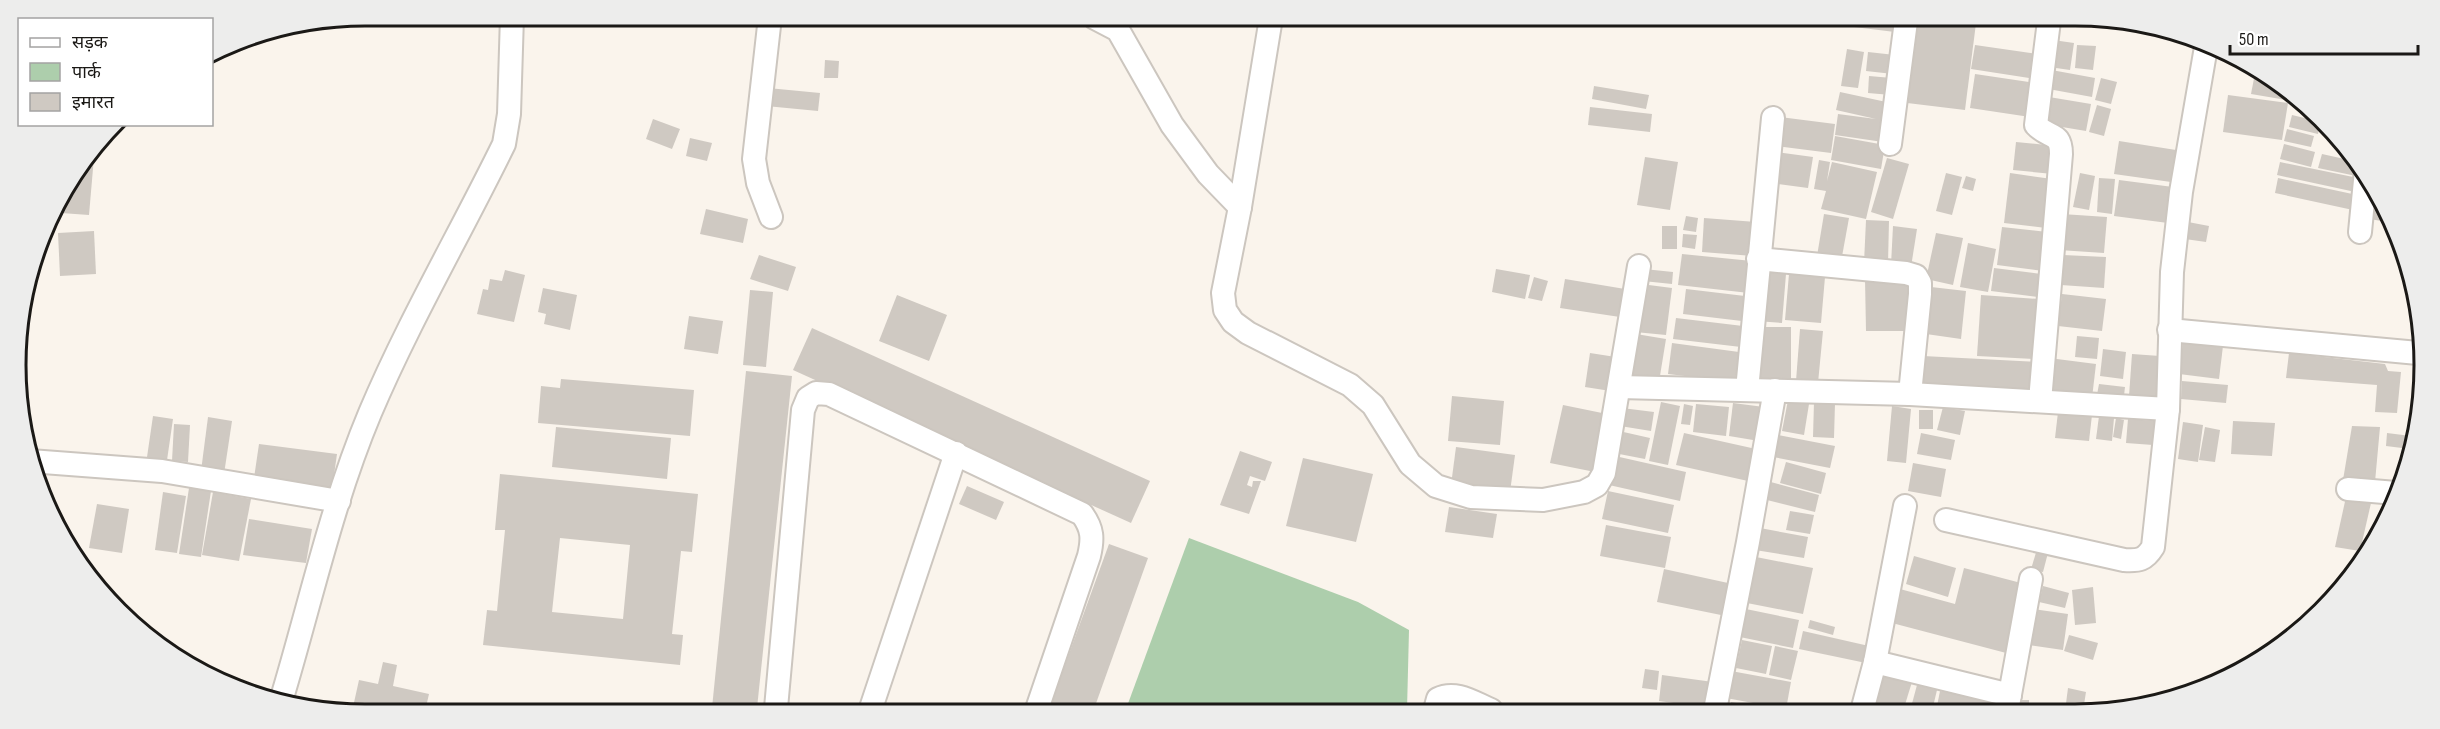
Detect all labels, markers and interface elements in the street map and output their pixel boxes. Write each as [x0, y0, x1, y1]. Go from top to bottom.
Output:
legend [18, 18, 213, 126]
scale bar [2230, 18, 2418, 56]
text: 50 m [2239, 29, 2269, 50]
text: सड़क [72, 32, 109, 53]
text: पार्क [72, 61, 102, 83]
text: इमारत [72, 92, 115, 113]

